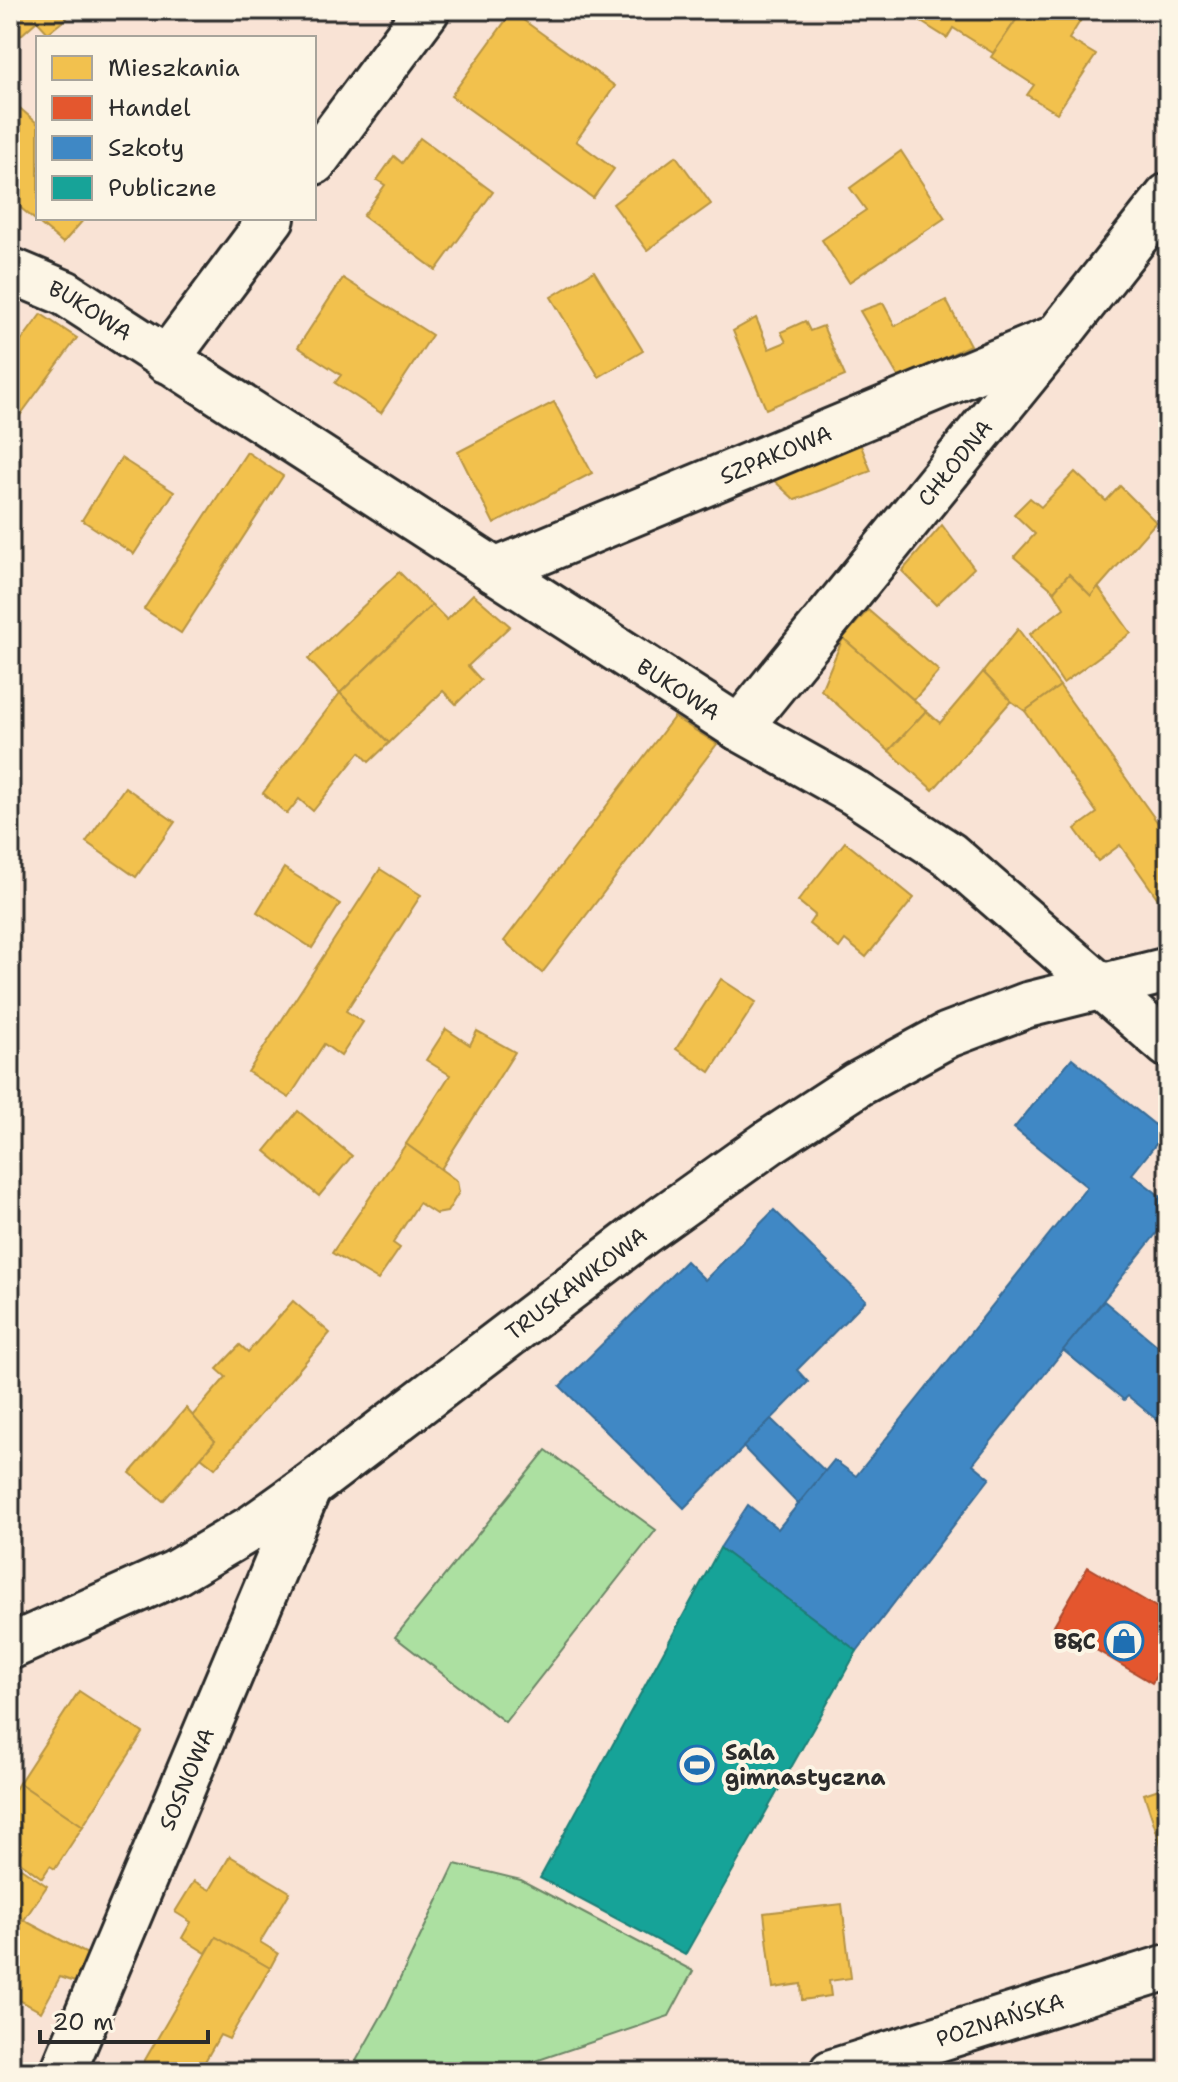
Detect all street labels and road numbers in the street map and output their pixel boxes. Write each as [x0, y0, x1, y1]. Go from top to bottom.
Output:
street label: BUKOWA [44, 274, 137, 347]
street label: CHŁODNA [911, 414, 999, 512]
street label: SZPAKOWA [715, 418, 836, 491]
street label: BUKOWA [631, 652, 725, 727]
street label: TRUSKAWKOWA [500, 1221, 653, 1347]
street label: SOSNOWA [152, 1723, 221, 1835]
street label: POZNAŃSKA [933, 1986, 1068, 2054]

